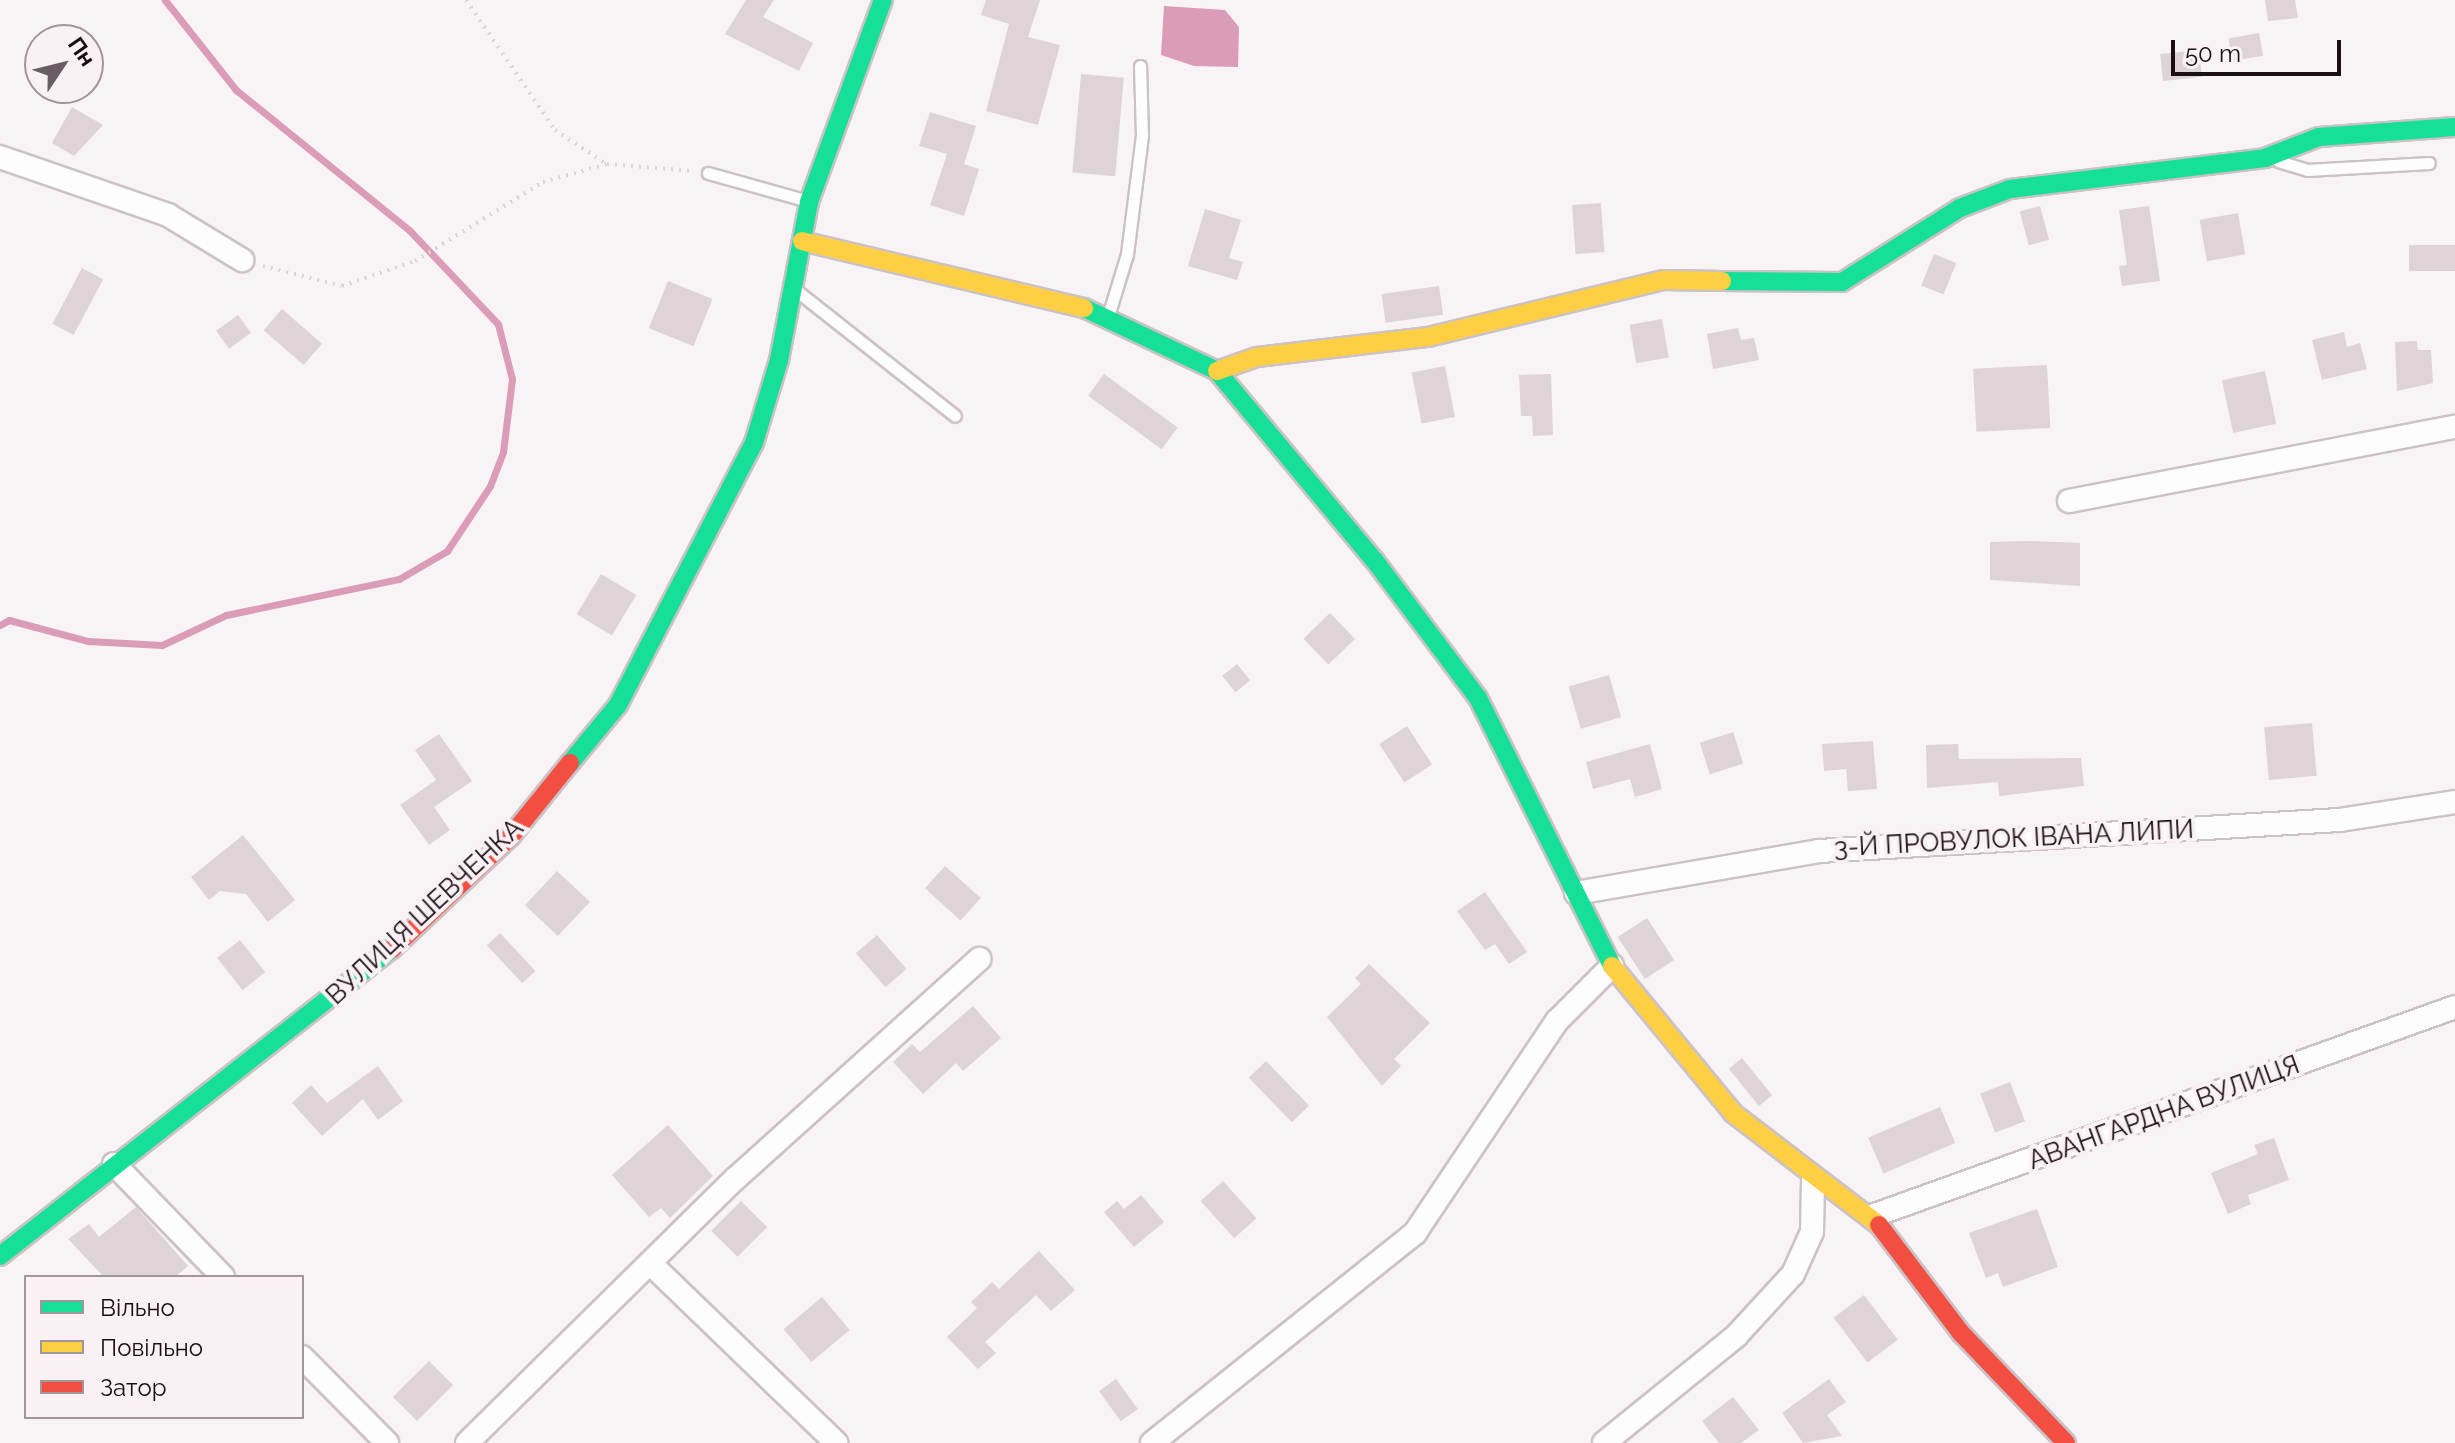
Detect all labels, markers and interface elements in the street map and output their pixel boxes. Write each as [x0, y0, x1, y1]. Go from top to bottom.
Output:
north arrow [24, 24, 104, 104]
scale bar [2175, 24, 2345, 74]
text: Пн [63, 32, 101, 71]
text: 50 m [2185, 39, 2241, 68]
street label: ВУЛИЦЯ ШЕВЧЕНКА [320, 813, 530, 1011]
street label: 3-Й ПРОВУЛОК ІВАНА ЛИПИ [1833, 814, 2195, 864]
street label: АВАНГАРДНА ВУЛИЦЯ [2024, 1049, 2304, 1177]
legend [24, 1275, 304, 1419]
text: Вільно [100, 1293, 175, 1322]
text: Повільно [100, 1333, 203, 1362]
text: Затор [100, 1373, 167, 1402]

